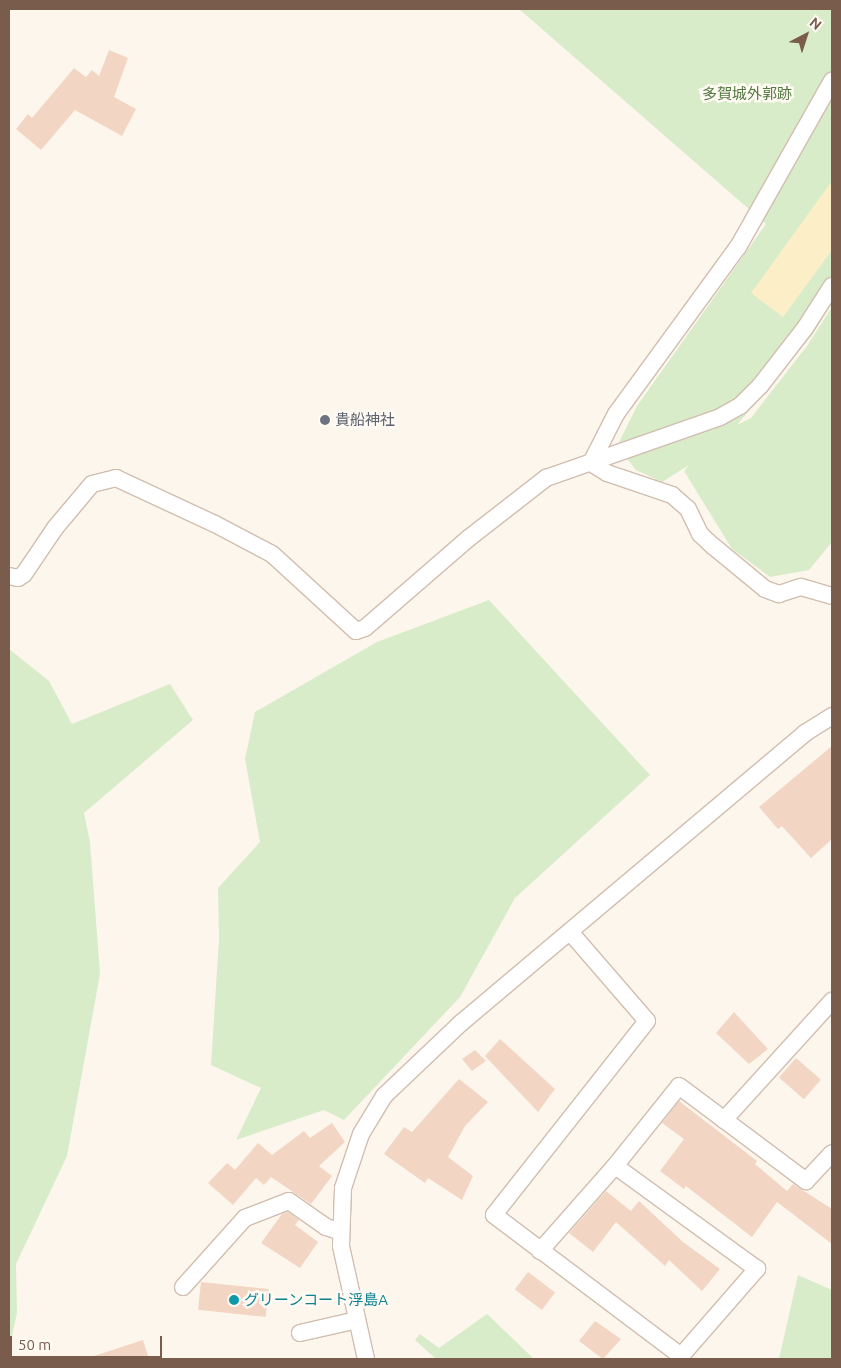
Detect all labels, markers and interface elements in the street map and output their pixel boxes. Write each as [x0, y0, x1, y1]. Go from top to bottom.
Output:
north arrow [781, 10, 831, 60]
text: N [806, 14, 825, 33]
park label: 多賀城外郭跡 [702, 85, 792, 103]
place label: 貴船神社 [335, 411, 395, 429]
marker: 貴船神社 [319, 414, 331, 426]
place label: グリーンコート浮島A [244, 1291, 389, 1309]
marker: グリーンコート浮島A [228, 1294, 240, 1306]
scale bar [12, 1326, 165, 1358]
text: 50 m [18, 1336, 51, 1353]

